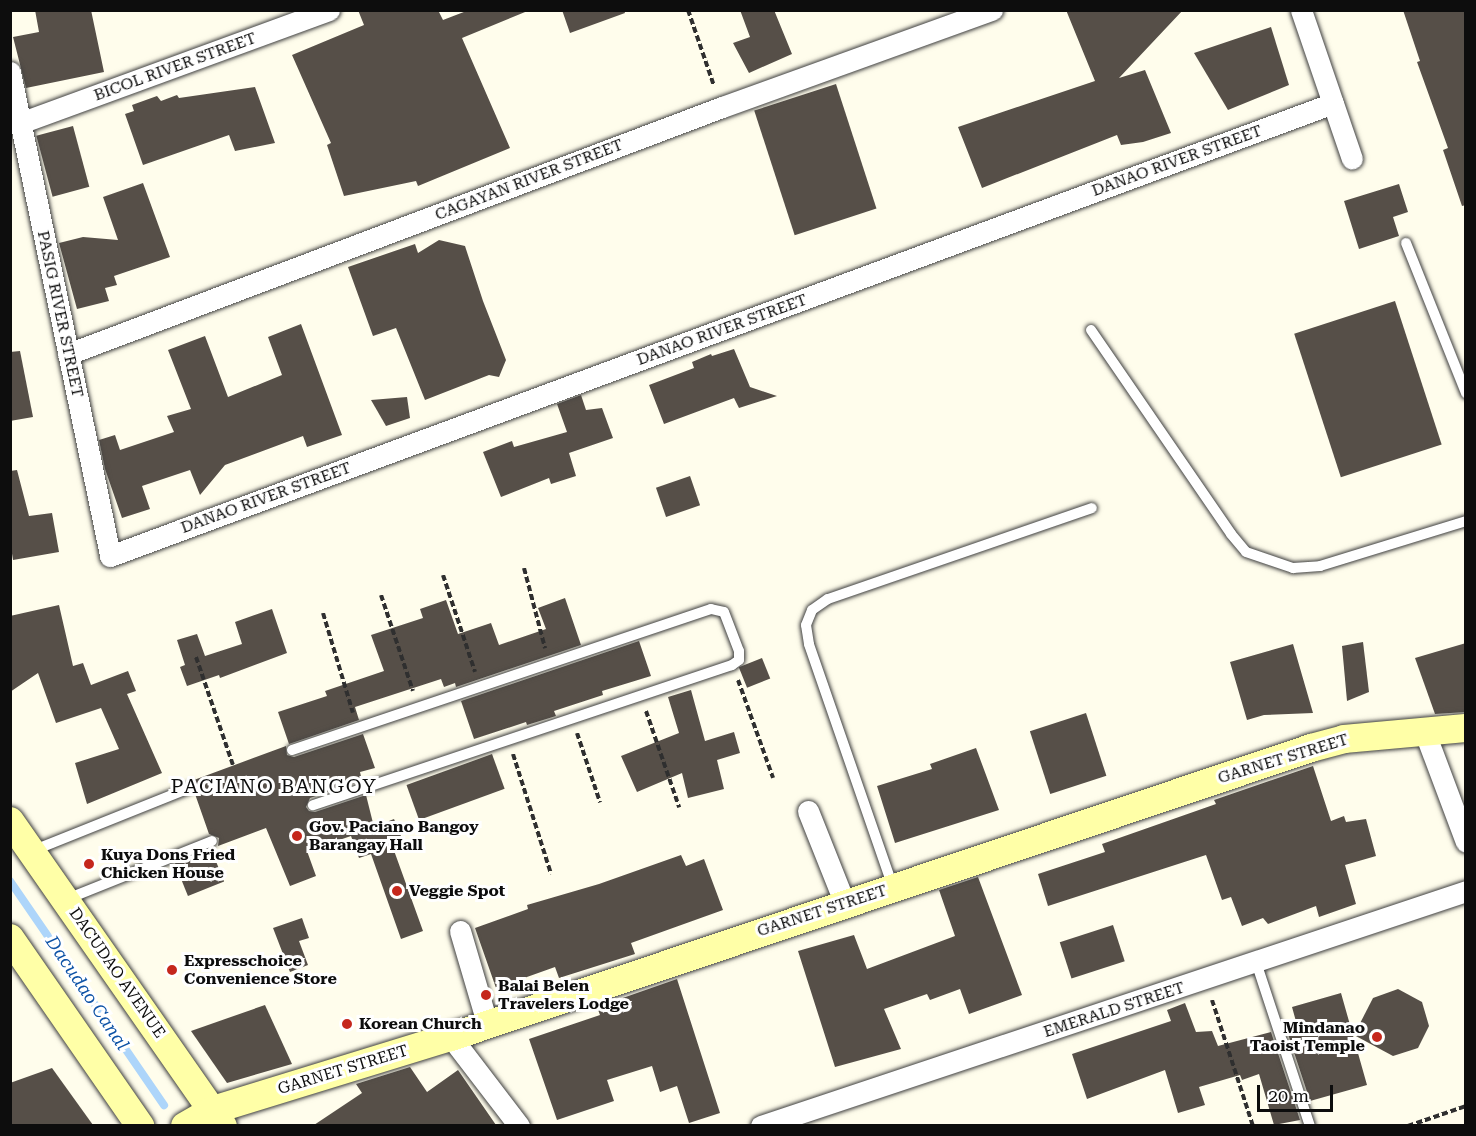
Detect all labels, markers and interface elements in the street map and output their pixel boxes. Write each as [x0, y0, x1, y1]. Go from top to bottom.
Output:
street label: BICOL RIVER STREET [91, 29, 259, 105]
street label: DANAO RIVER STREET [1089, 121, 1265, 201]
street label: CAGAYAN RIVER STREET [432, 135, 626, 225]
street label: PASIG RIVER STREET [33, 229, 87, 399]
street label: DANAO RIVER STREET [634, 290, 810, 370]
street label: DANAO RIVER STREET [178, 458, 354, 538]
street label: GARNET STREET [1216, 730, 1350, 788]
district label: PACIANO BANGOY [170, 774, 378, 798]
place label: Gov. Paciano Bangoy Barangay Hall [309, 817, 479, 855]
marker: Gov. Paciano Bangoy Barangay Hall [290, 829, 304, 843]
place label: Kuya Dons Fried Chicken House [101, 845, 235, 883]
marker: Kuya Dons Fried Chicken House [82, 857, 96, 871]
place label: Veggie Spot [409, 881, 505, 901]
street label: GARNET STREET [755, 881, 889, 941]
marker: Veggie Spot [390, 884, 404, 898]
street label: DACUDAO AVENUE [65, 904, 169, 1042]
water label: Dacudao Canal [41, 932, 133, 1054]
place label: Expresschoice Convenience Store [184, 951, 337, 989]
marker: Expresschoice Convenience Store [165, 963, 179, 977]
place label: Balai Belen Travelers Lodge [498, 976, 629, 1014]
street label: EMERALD STREET [1041, 978, 1187, 1042]
marker: Balai Belen Travelers Lodge [479, 988, 493, 1002]
place label: Korean Church [359, 1014, 482, 1034]
marker: Korean Church [340, 1017, 354, 1031]
place label: Mindanao Taoist Temple [1250, 1018, 1365, 1056]
marker: Mindanao Taoist Temple [1370, 1030, 1384, 1044]
street label: GARNET STREET [276, 1041, 410, 1099]
scale bar [1260, 1073, 1336, 1111]
text: 20 m [1268, 1085, 1309, 1106]

